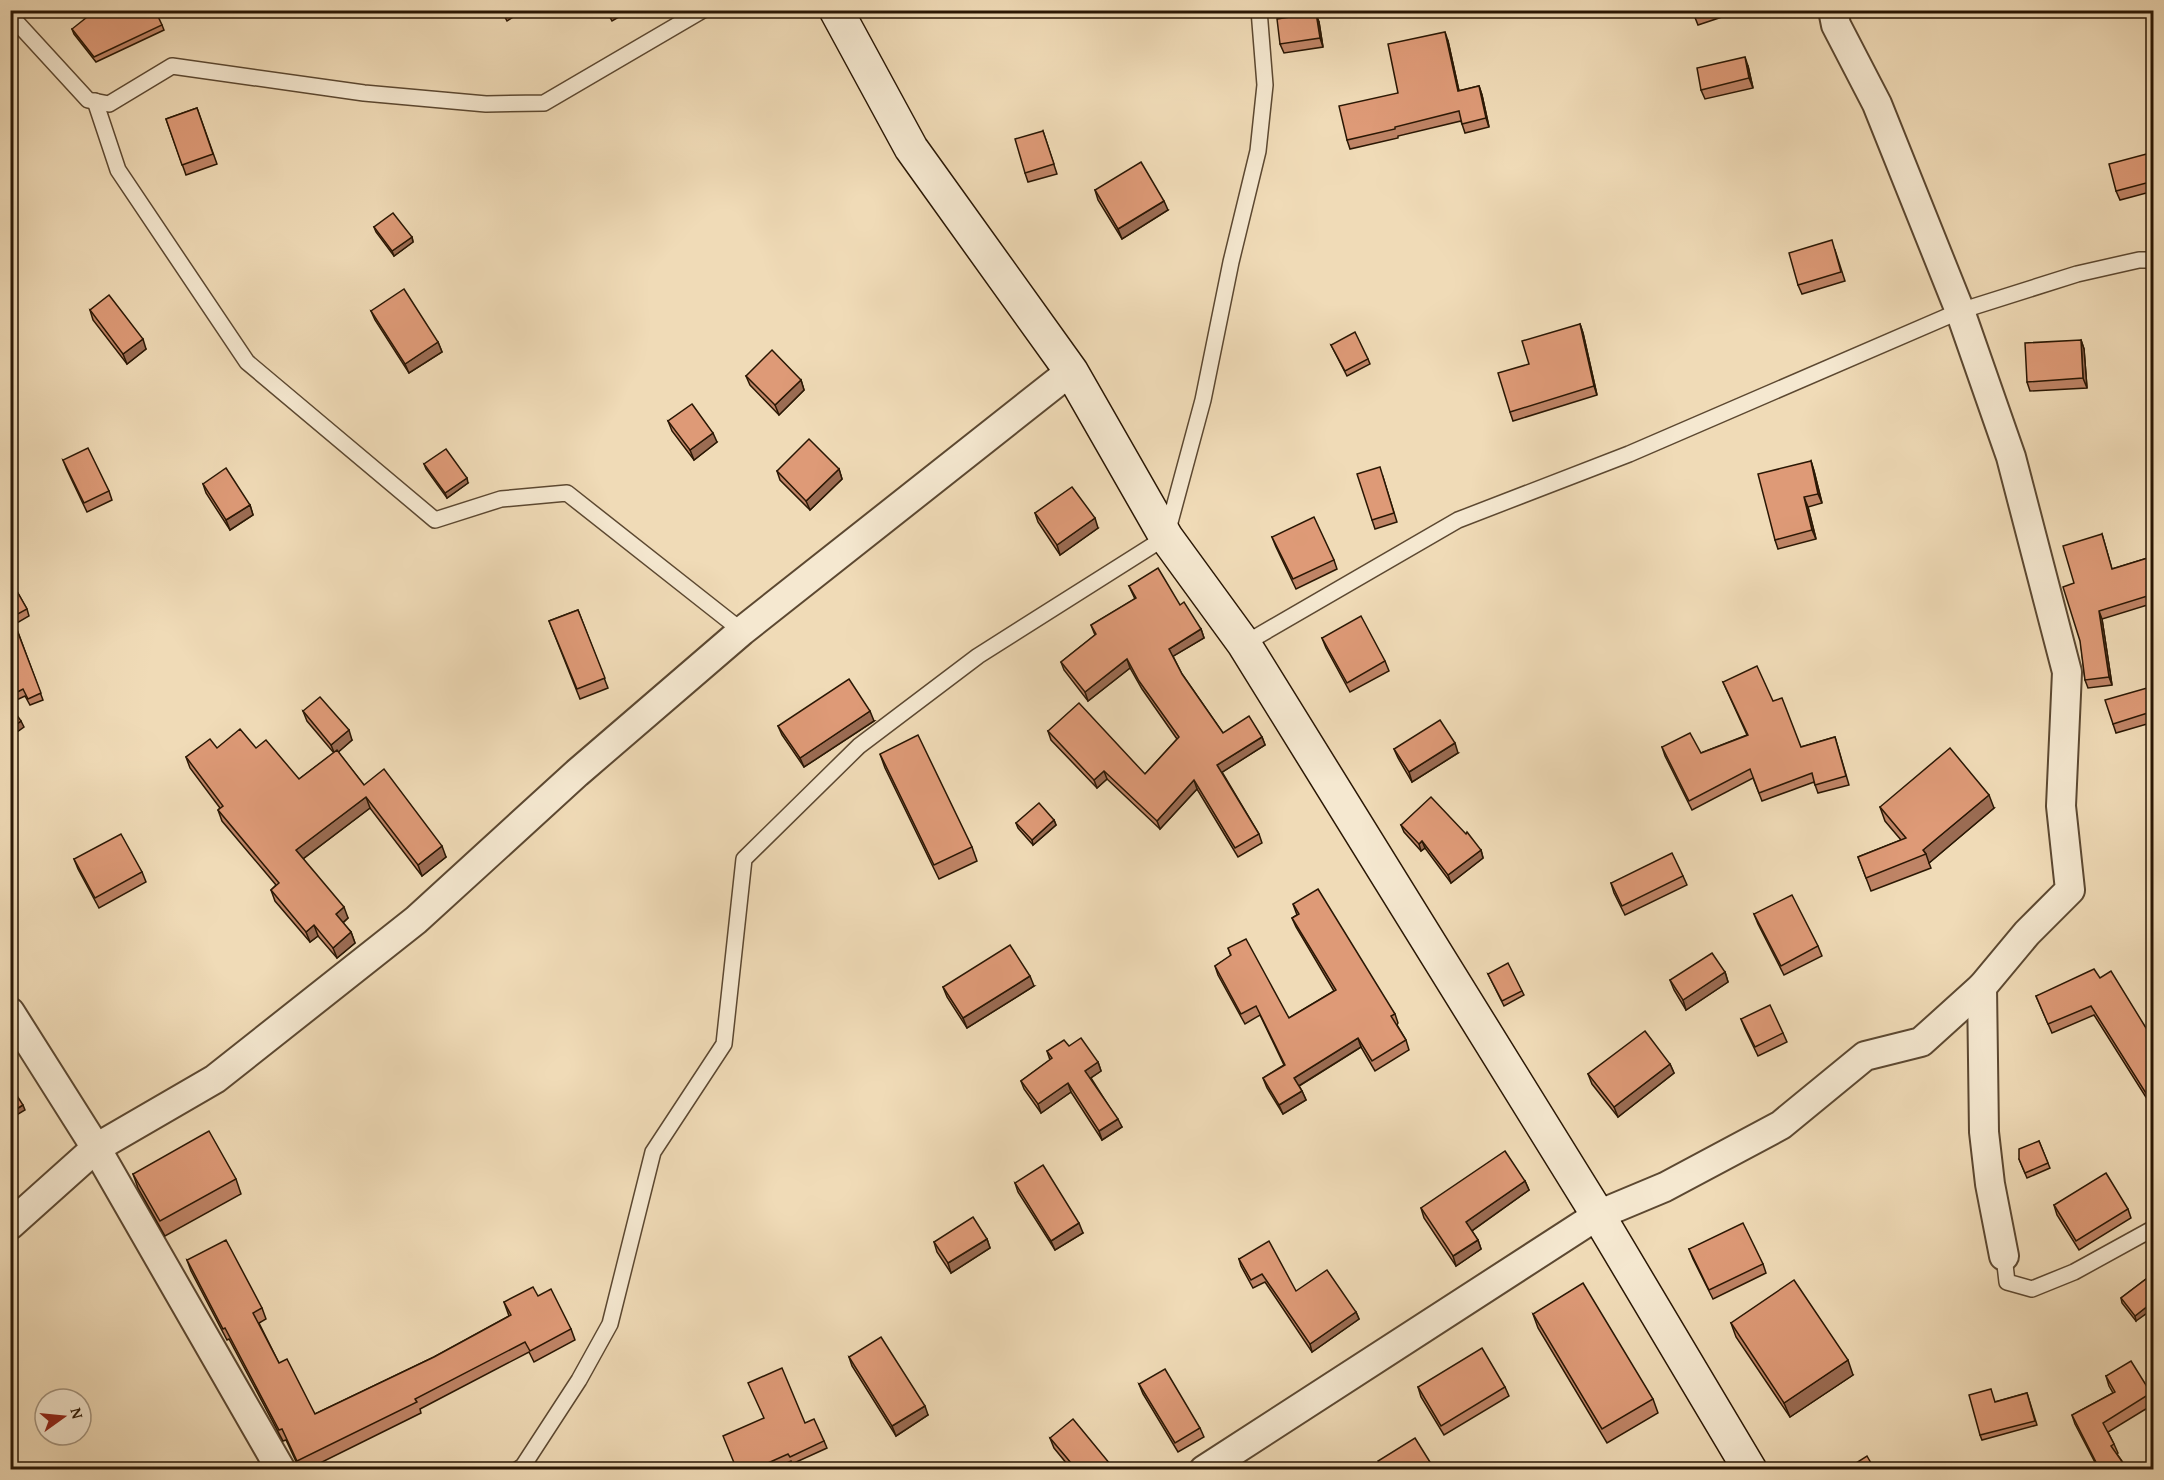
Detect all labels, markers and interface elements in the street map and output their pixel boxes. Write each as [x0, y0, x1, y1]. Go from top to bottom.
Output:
north arrow [33, 1387, 93, 1447]
text: N [65, 1405, 91, 1422]

